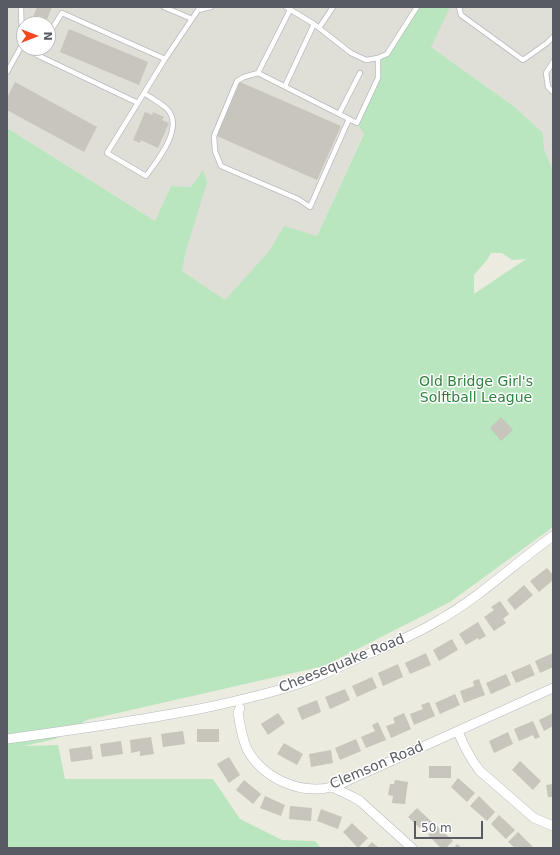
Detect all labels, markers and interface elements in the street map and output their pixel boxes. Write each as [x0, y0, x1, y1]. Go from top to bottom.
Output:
north arrow [16, 16, 56, 56]
text: N [41, 31, 54, 41]
park label: Old Bridge Girl's Solftball League [419, 374, 533, 406]
street label: Cheesequake Road [277, 631, 407, 697]
street label: Clemson Road [328, 739, 426, 793]
scale bar [416, 813, 485, 839]
text: 50 m [421, 821, 452, 835]

